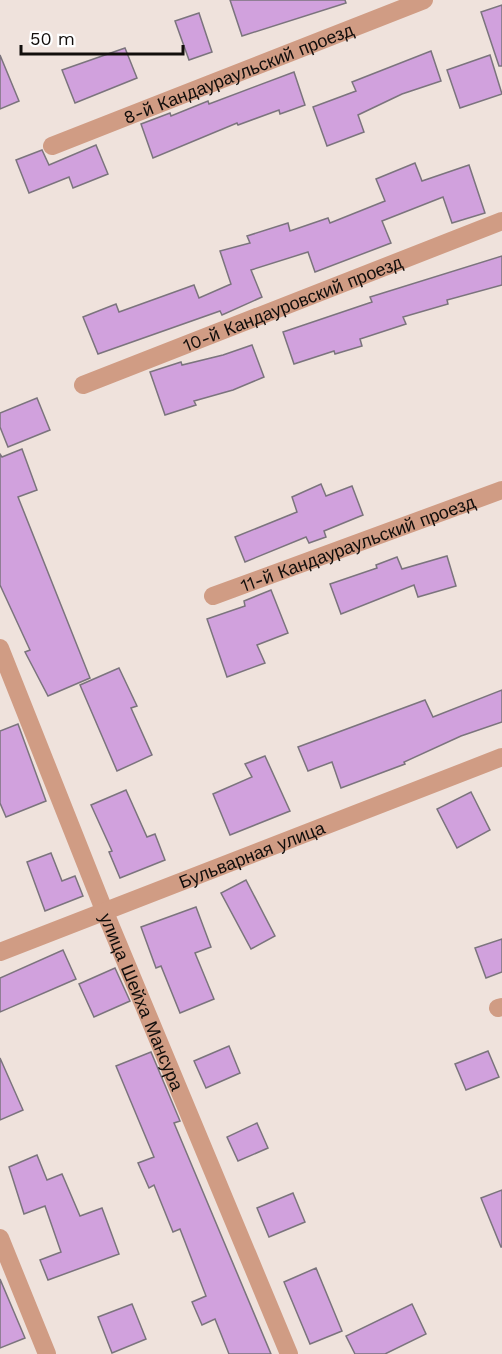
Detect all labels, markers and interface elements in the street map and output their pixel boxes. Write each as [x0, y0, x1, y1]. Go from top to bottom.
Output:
scale bar [21, 18, 183, 56]
street label: 8-й Кандаураульский проезд [120, 18, 357, 128]
text: 50 m [30, 28, 75, 49]
street label: 10-й Кандауровский проезд [180, 250, 406, 355]
street label: 11-й Кандаураульский проезд [237, 490, 478, 596]
street label: Бульварная улица [176, 816, 329, 892]
street label: улица Шейха Мансура [96, 910, 189, 1094]

